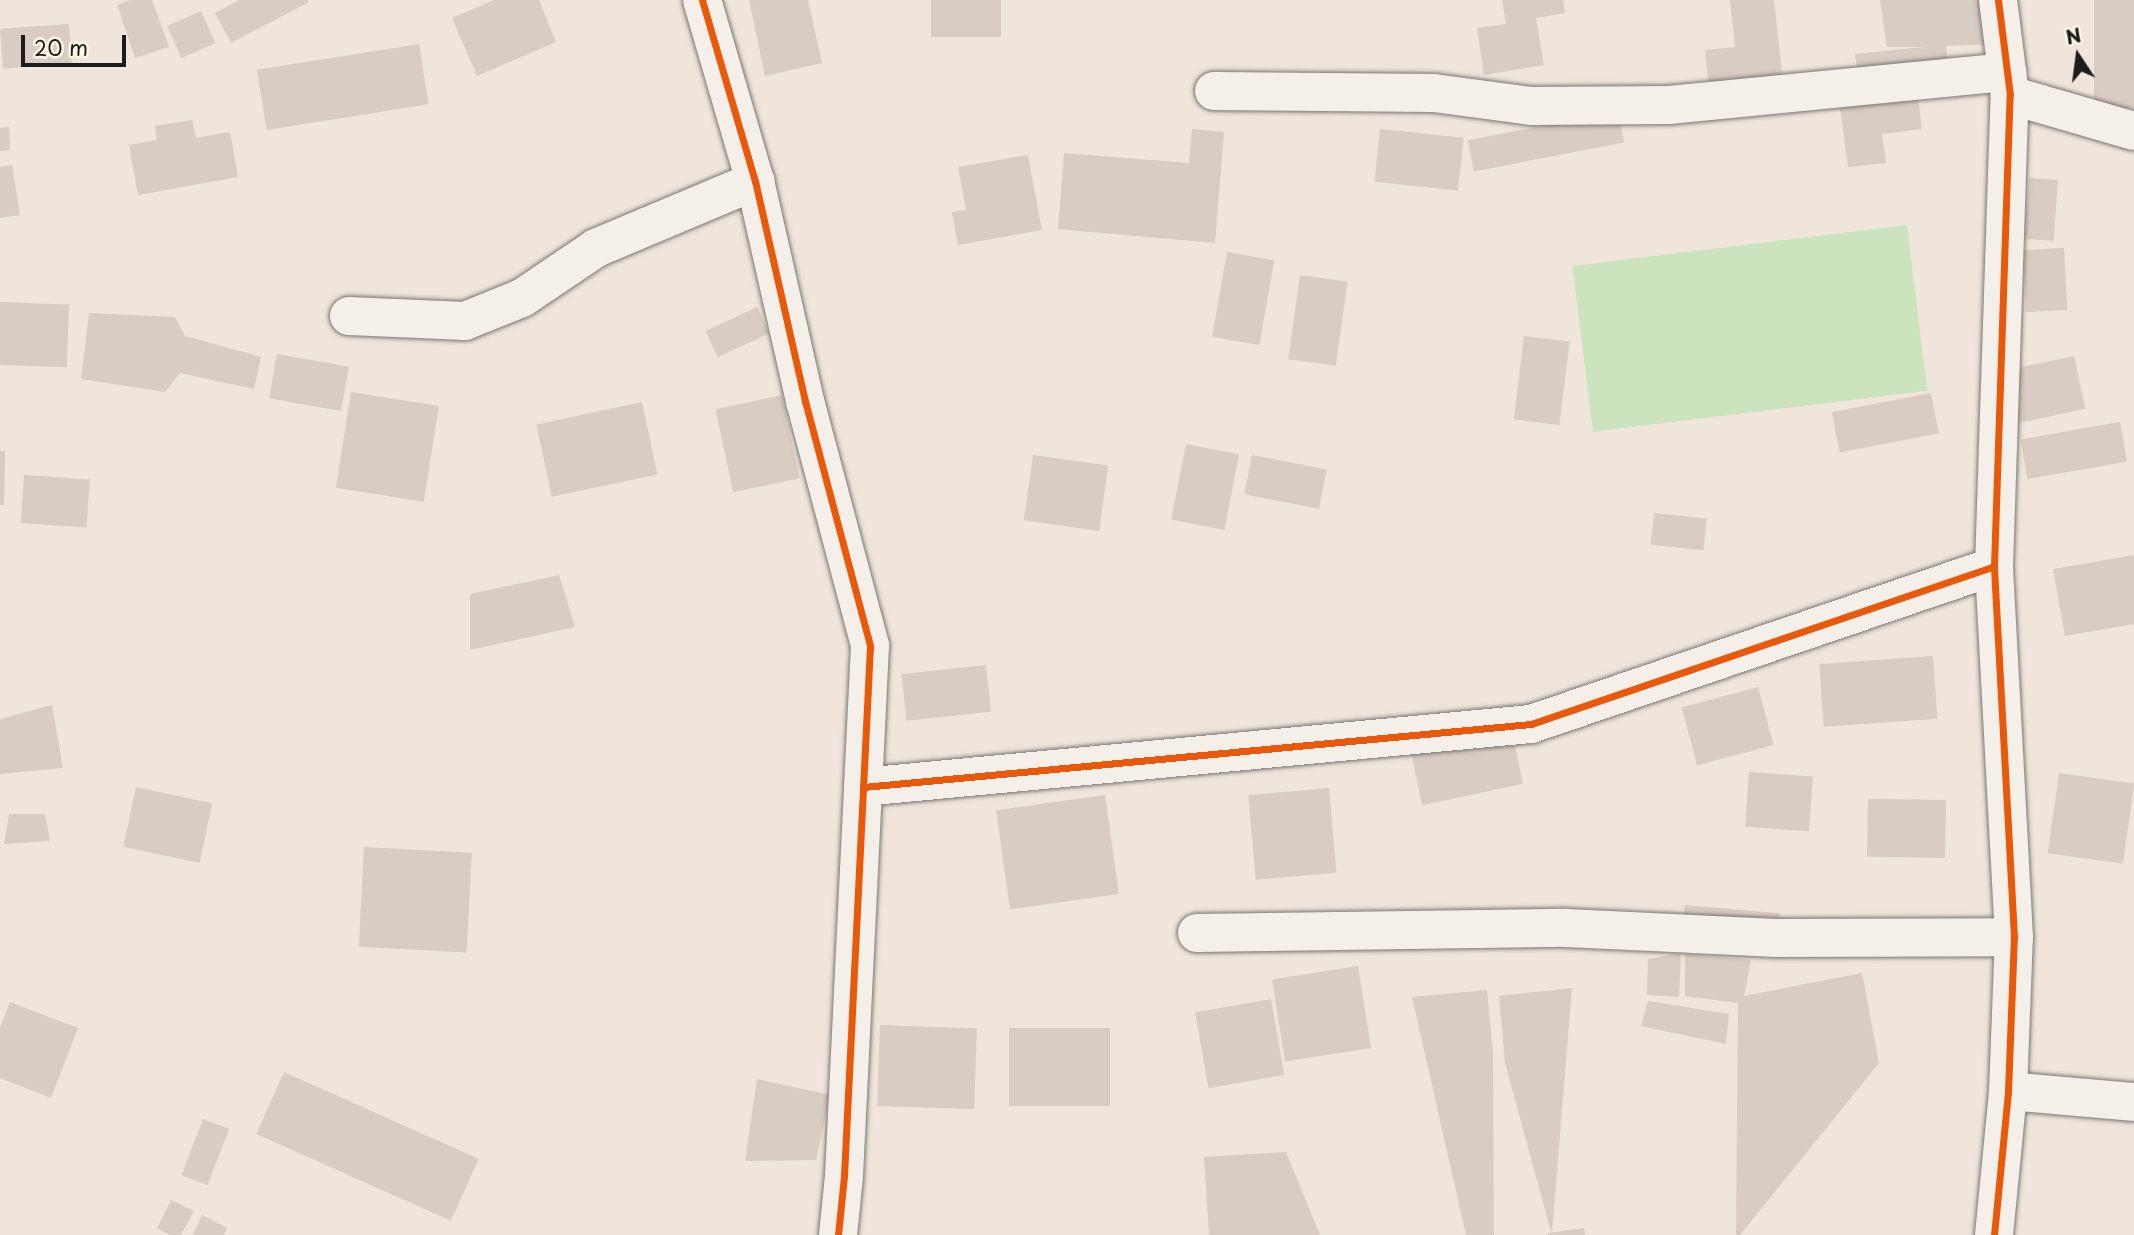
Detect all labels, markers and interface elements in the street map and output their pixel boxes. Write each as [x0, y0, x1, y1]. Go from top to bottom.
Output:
text: N [2063, 20, 2084, 51]
scale bar [24, 21, 130, 65]
north arrow [2043, 21, 2113, 91]
text: 20 m [34, 31, 88, 63]

